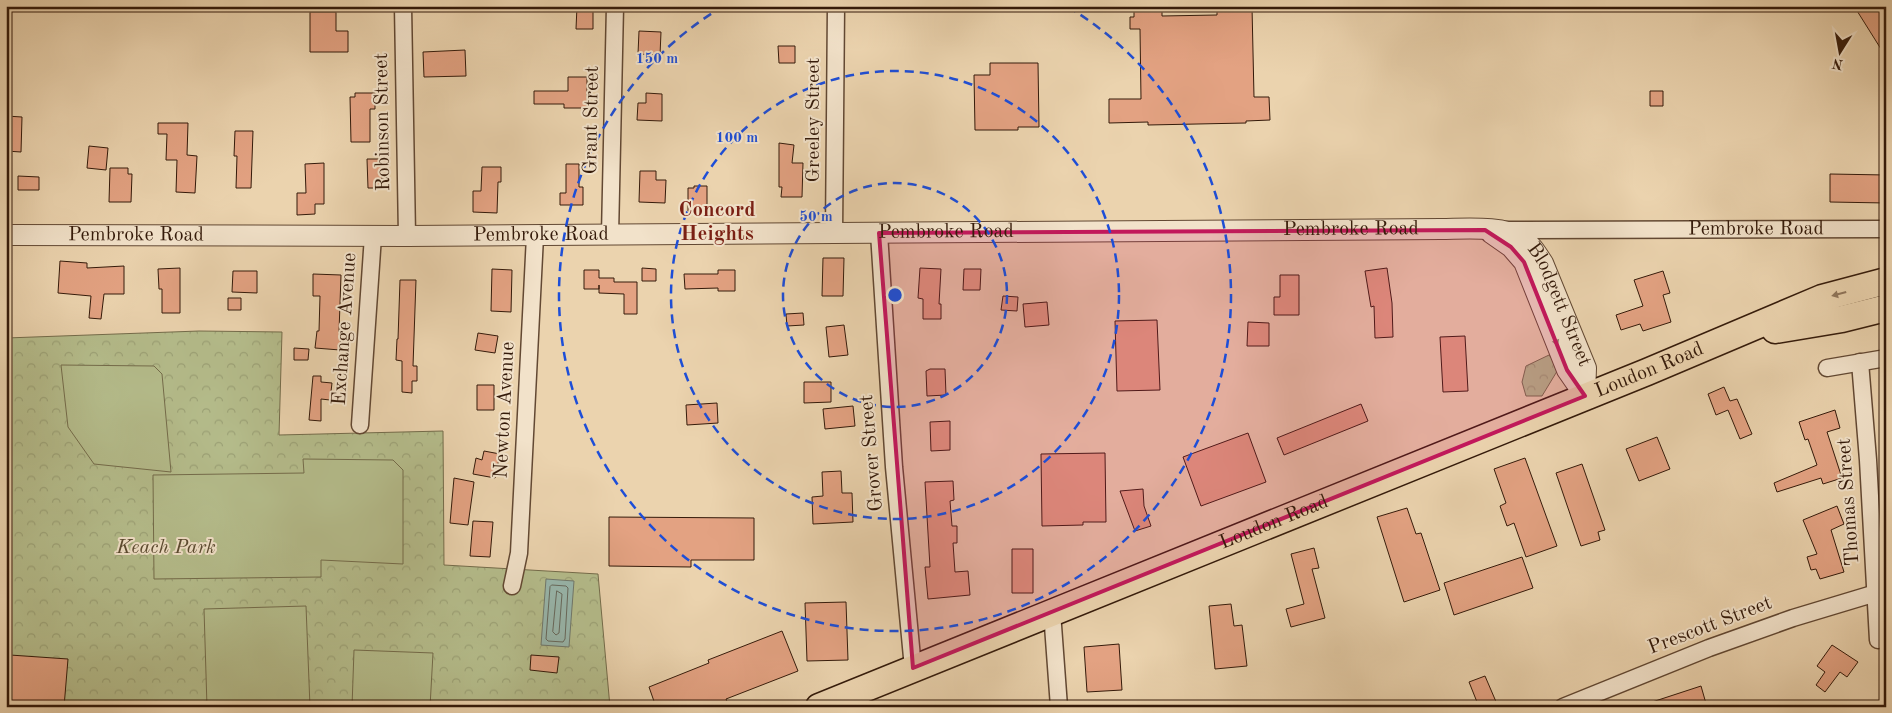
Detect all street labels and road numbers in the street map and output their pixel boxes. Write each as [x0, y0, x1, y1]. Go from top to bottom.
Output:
street label: Robinson Street [372, 52, 394, 192]
street label: Greeley Street [804, 58, 824, 182]
street label: Grant Street [581, 65, 603, 175]
street label: Pembroke Road [1283, 219, 1419, 240]
street label: Pembroke Road [1688, 219, 1824, 240]
street label: Pembroke Road [878, 222, 1014, 243]
street label: Pembroke Road [68, 225, 204, 245]
street label: Pembroke Road [473, 225, 609, 246]
street label: Blodgett Street [1523, 239, 1594, 369]
street label: Exchange Avenue [330, 252, 360, 406]
street label: Loudon Road [1592, 339, 1707, 402]
street label: Newton Avenue [491, 341, 519, 479]
street label: Grover Street [857, 394, 887, 512]
street label: Thomas Street [1835, 437, 1863, 567]
street label: Loudon Road [1217, 492, 1331, 554]
street label: Prescott Street [1645, 593, 1775, 659]

